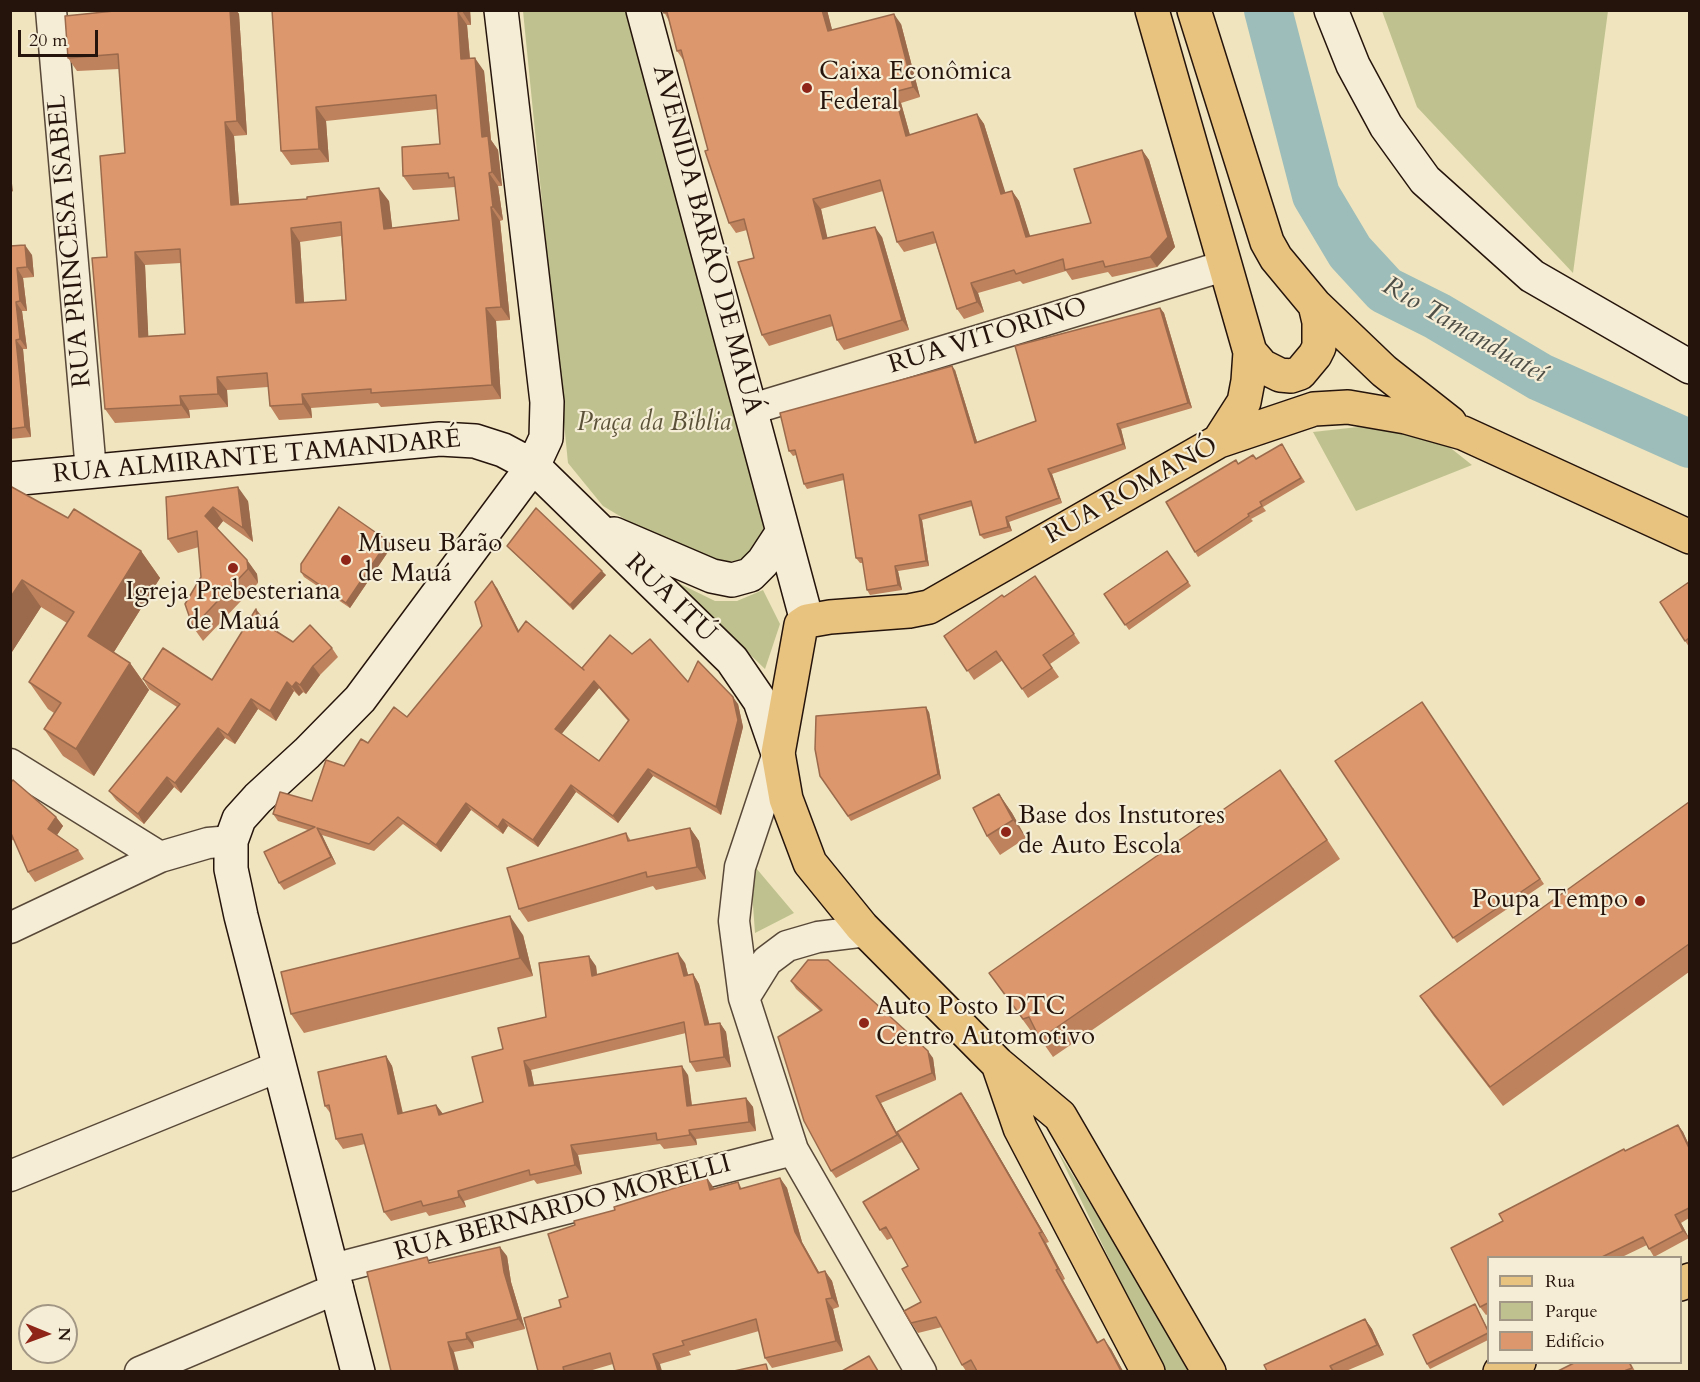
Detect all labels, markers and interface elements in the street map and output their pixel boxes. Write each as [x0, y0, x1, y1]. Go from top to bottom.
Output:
scale bar [21, 18, 100, 56]
text: 20 m [29, 28, 68, 53]
place label: Caixa Econômica Federal [819, 57, 1012, 118]
street label: AVENIDA BARÃO DE MAUÁ [644, 62, 768, 418]
marker: Caixa Econômica Federal [800, 81, 814, 95]
street label: RUA PRINCESA ISABEL [43, 93, 99, 389]
water label: Rio Tamanduateí [1376, 271, 1552, 391]
street label: RUA VITORINO [885, 292, 1091, 382]
park label: Praça da Biblia [577, 408, 731, 440]
street label: RUA ALMIRANTE TAMANDARÉ [52, 425, 462, 491]
street label: RUA ROMANÓ [1040, 432, 1222, 552]
place label: Museu Barão de Mauá [358, 529, 502, 590]
street label: RUA ITÚ [618, 548, 722, 650]
marker: Museu Barão de Mauá [339, 553, 353, 567]
marker: Igreja Prebesteriana de Mauá [226, 561, 240, 575]
place label: Igreja Prebesteriana de Mauá [125, 577, 341, 638]
place label: Base dos Instutores de Auto Escola [1018, 801, 1225, 862]
marker: Base dos Instutores de Auto Escola [999, 825, 1013, 839]
place label: Poupa Tempo [1471, 885, 1628, 917]
marker: Poupa Tempo [1633, 894, 1647, 908]
place label: Auto Posto DTC Centro Automotivo [876, 992, 1095, 1054]
marker: Auto Posto DTC Centro Automotivo [857, 1016, 871, 1030]
street label: RUA BERNARDO MORELLI [391, 1149, 735, 1269]
legend [1487, 1256, 1682, 1364]
text: Rua [1545, 1269, 1575, 1294]
text: Parque [1545, 1299, 1598, 1324]
north arrow [18, 1304, 78, 1364]
text: N [53, 1327, 75, 1341]
text: Edifício [1545, 1329, 1604, 1354]

